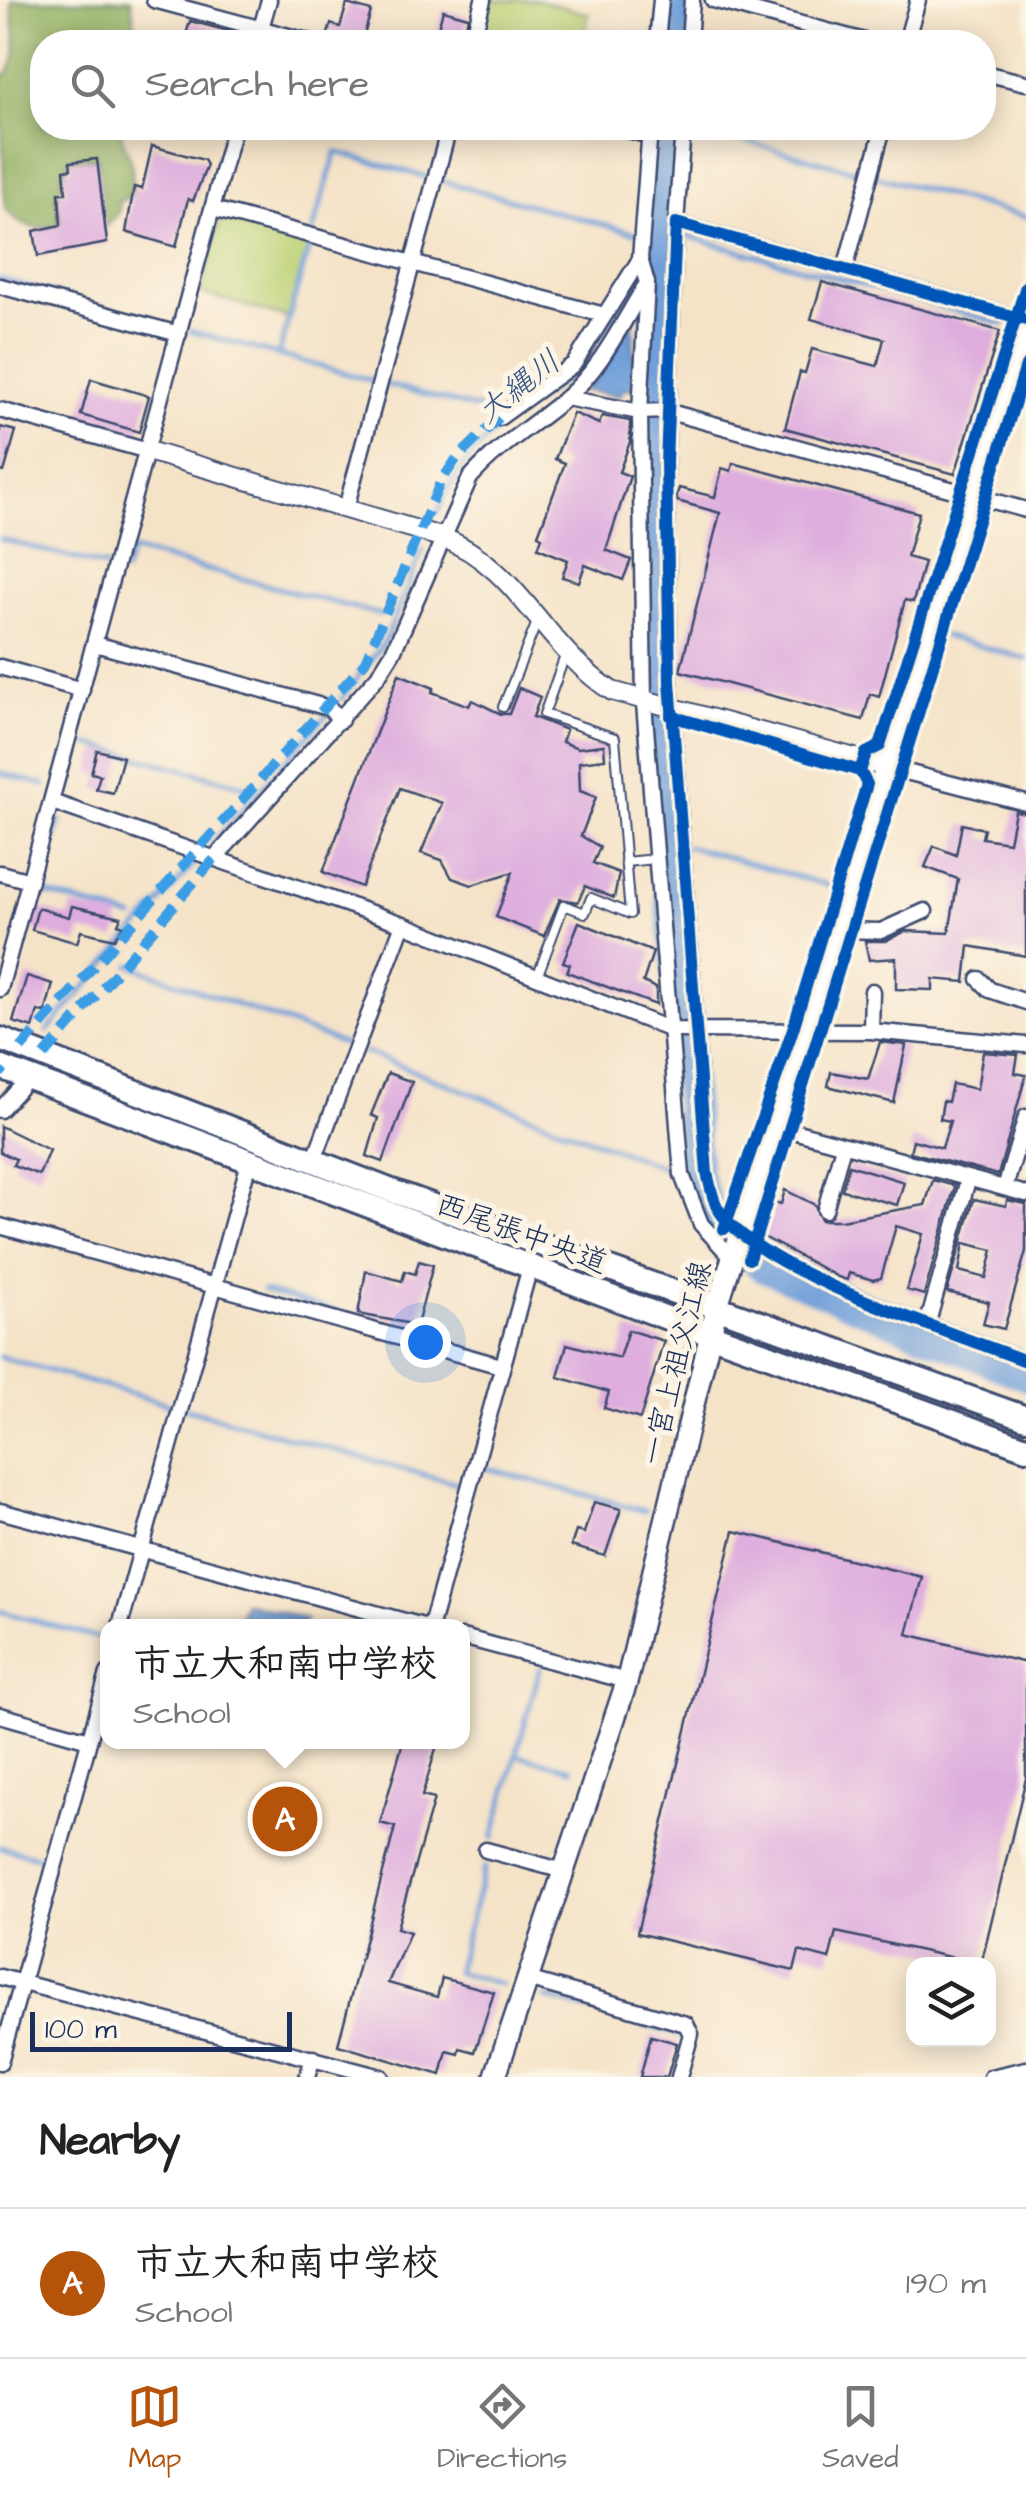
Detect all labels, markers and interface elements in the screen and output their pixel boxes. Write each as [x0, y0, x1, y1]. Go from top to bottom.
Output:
search box [30, 30, 996, 140]
icon: search [65, 58, 120, 113]
text: Search here [145, 59, 369, 111]
water label: 大縄川 [467, 340, 571, 434]
street label: 西尾張中央道 [430, 1183, 613, 1284]
street label: 一宮上祖父江線 [631, 1256, 723, 1470]
your location [400, 1317, 451, 1368]
popup [100, 1619, 470, 1749]
text: 市立大和南中学校 [133, 1639, 437, 1691]
text: School [133, 1691, 231, 1736]
pin: A [252, 1782, 318, 1856]
map controls [906, 1957, 996, 2047]
button: layers [906, 1957, 996, 2047]
scale bar [30, 2007, 292, 2052]
text: 100 m [45, 2010, 117, 2049]
text: Nearby [40, 2113, 180, 2171]
text: 市立大和南中学校 [135, 2238, 439, 2290]
text: A [62, 2261, 83, 2306]
text: 190 m [906, 2261, 986, 2306]
text: School [135, 2290, 233, 2335]
tab: Map [127, 2379, 182, 2478]
tab: Directions [437, 2379, 567, 2478]
tab: Saved [822, 2379, 899, 2478]

